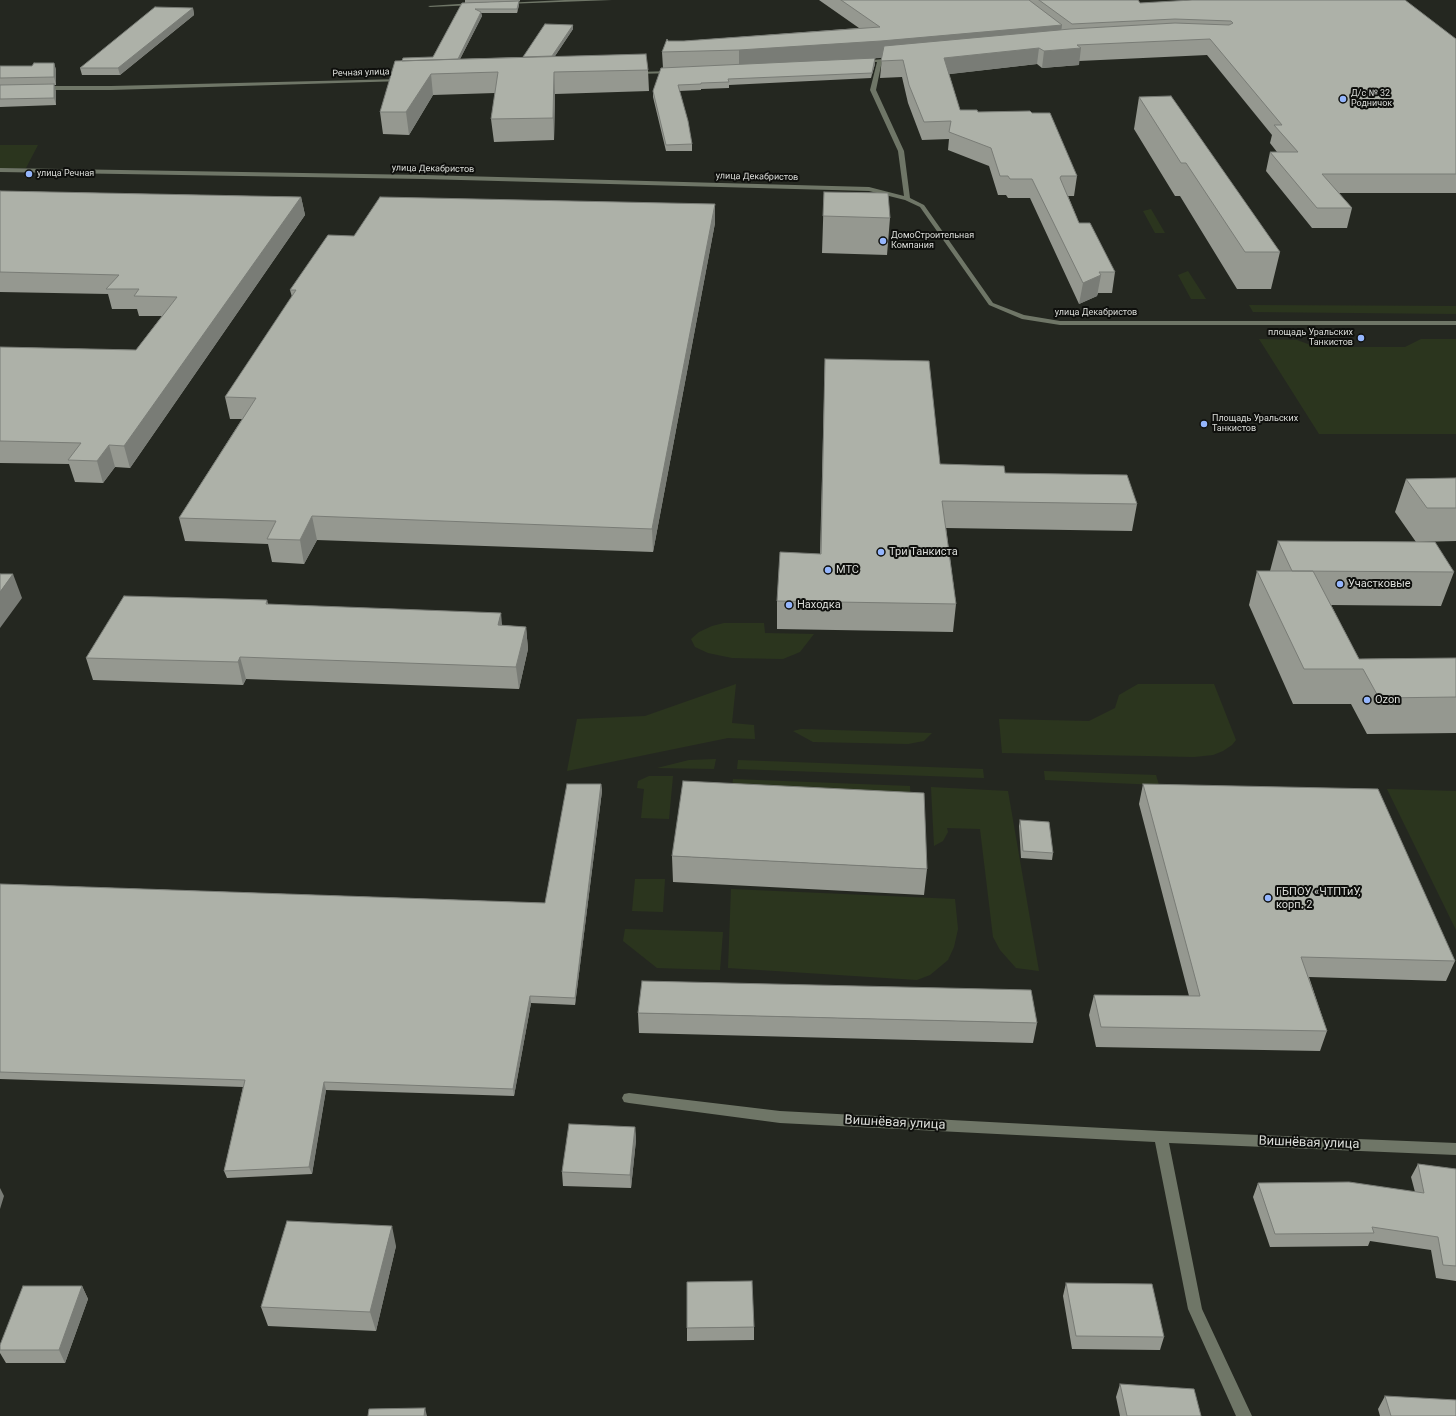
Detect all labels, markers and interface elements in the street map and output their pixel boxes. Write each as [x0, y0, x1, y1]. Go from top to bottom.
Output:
street label: Речная улица [332, 67, 390, 79]
place label: Д/с № 32 Родничок [1351, 89, 1392, 110]
marker: Д/с № 32 Родничок [1338, 94, 1348, 104]
street label: улица Декабристов [392, 163, 474, 175]
marker: улица Речная [24, 169, 34, 179]
place label: улица Речная [37, 169, 94, 179]
street label: улица Декабристов [716, 171, 798, 183]
place label: ДомоСтроительная Компания [891, 231, 974, 252]
marker: ДомоСтроительная Компания [878, 236, 888, 246]
street label: улица Декабристов [1055, 308, 1137, 318]
place label: площадь Уральских Танкистов [1268, 328, 1353, 349]
marker: площадь Уральских Танкистов [1356, 333, 1366, 343]
place label: Площадь Уральских Танкистов [1212, 414, 1298, 435]
marker: Площадь Уральских Танкистов [1199, 419, 1209, 429]
place label: Три Танкиста [889, 545, 958, 559]
marker: Три Танкиста [876, 547, 886, 557]
place label: МТС [836, 563, 859, 577]
marker: МТС [823, 565, 833, 575]
place label: Участковые [1348, 577, 1411, 591]
marker: Участковые [1335, 579, 1345, 589]
place label: Находка [797, 598, 841, 612]
marker: Находка [784, 600, 794, 610]
place label: Ozon [1375, 693, 1400, 707]
marker: Ozon [1362, 695, 1372, 705]
place label: ГБПОУ «ЧТПТиУ, корп. 2 [1276, 885, 1360, 911]
marker: ГБПОУ «ЧТПТиУ, корп. 2 [1263, 893, 1273, 903]
street label: Вишнёвая улица [844, 1113, 946, 1133]
street label: Вишнёвая улица [1258, 1133, 1360, 1153]

